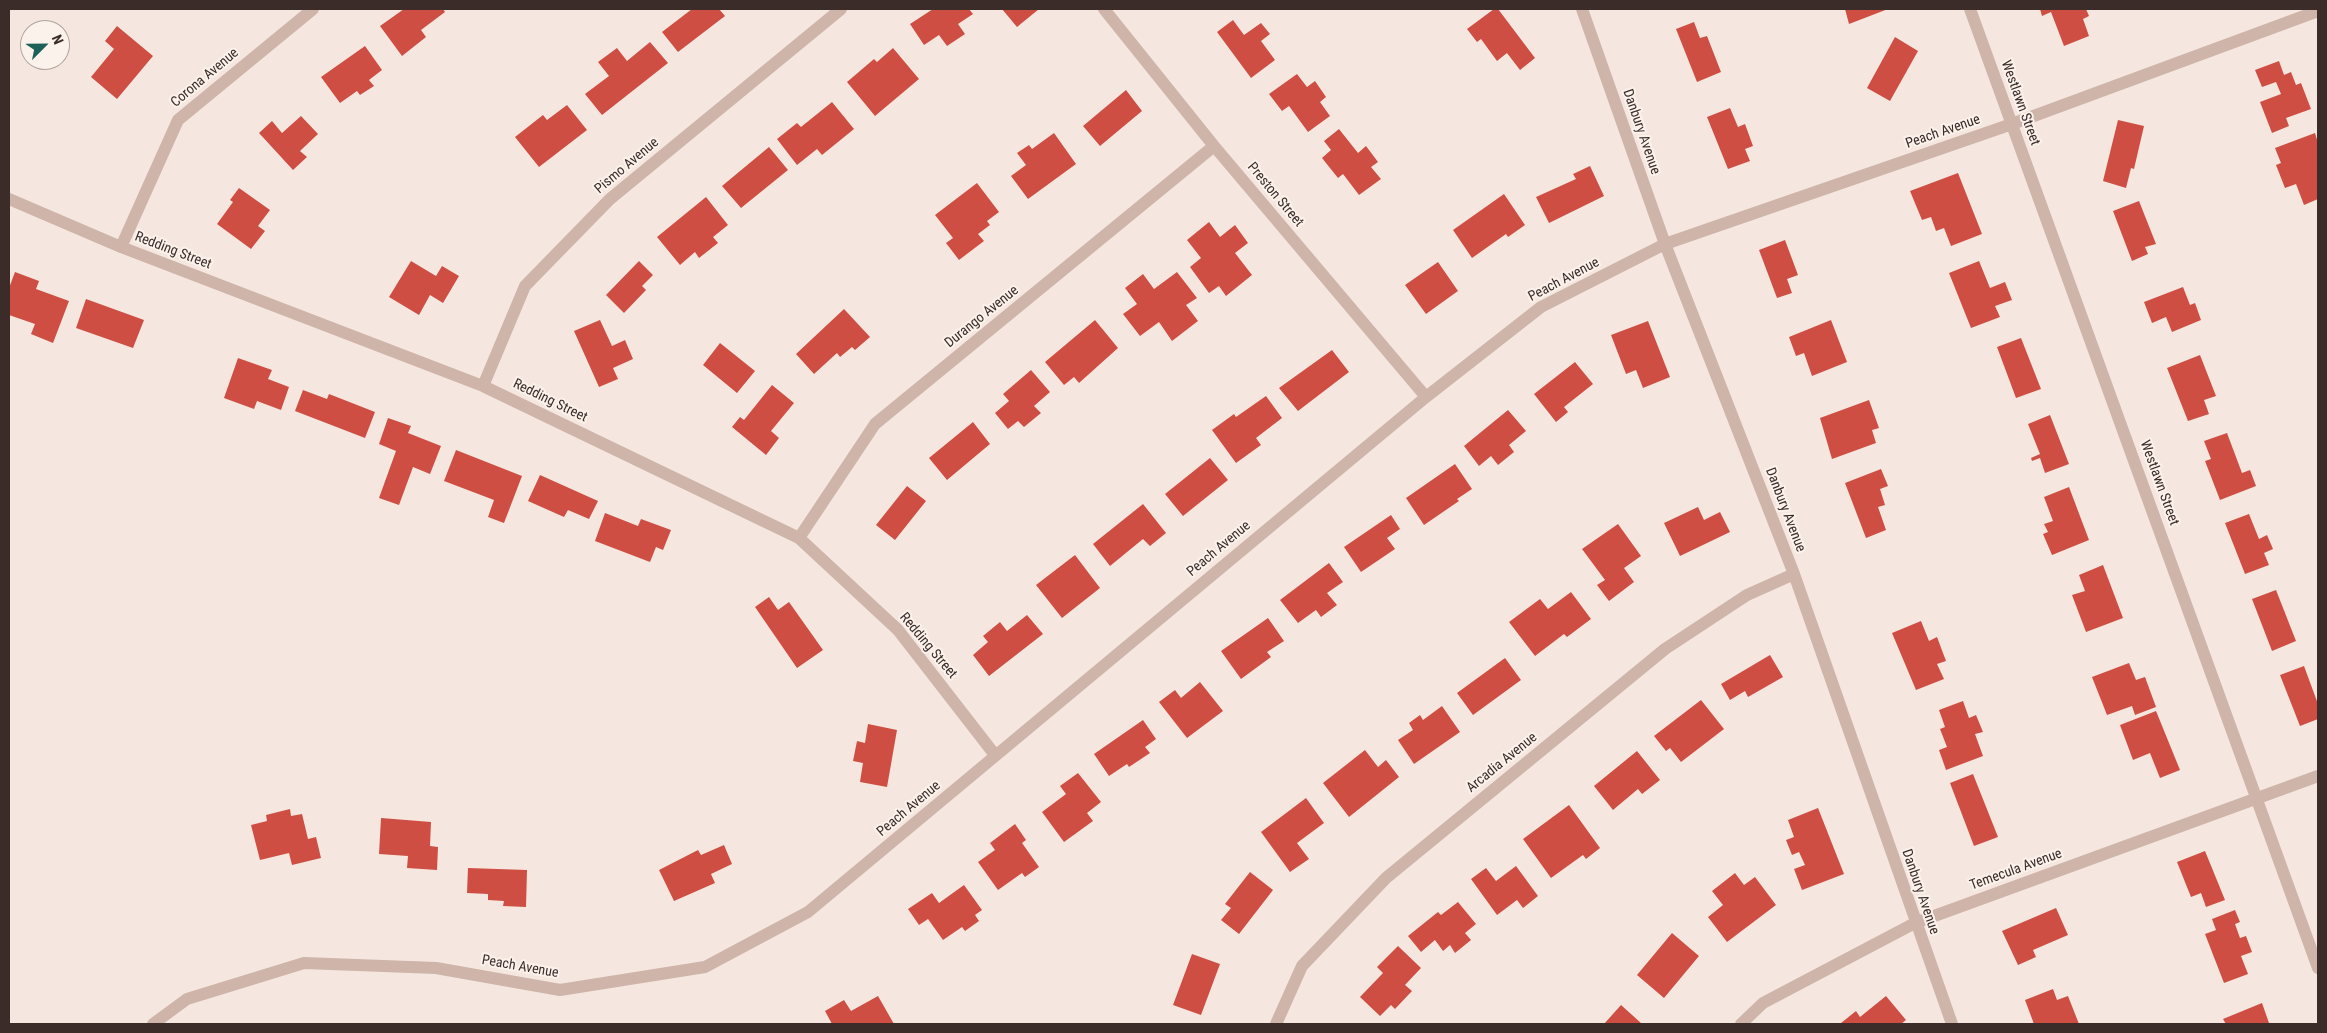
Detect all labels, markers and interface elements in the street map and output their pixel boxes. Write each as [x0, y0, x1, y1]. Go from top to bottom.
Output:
north arrow [20, 20, 70, 70]
text: N [49, 32, 67, 47]
street label: Corona Avenue [168, 45, 242, 111]
street label: Westlawn Street [1997, 58, 2043, 148]
street label: Danbury Avenue [1619, 87, 1663, 177]
street label: Peach Avenue [1904, 111, 1982, 153]
street label: Pismo Avenue [592, 134, 662, 198]
street label: Preston Street [1243, 159, 1307, 231]
street label: Redding Street [132, 229, 214, 273]
street label: Peach Avenue [1526, 254, 1602, 306]
street label: Durango Avenue [942, 282, 1022, 352]
street label: Redding Street [510, 376, 590, 426]
street label: Westlawn Street [2136, 438, 2182, 528]
street label: Danbury Avenue [1761, 465, 1809, 555]
street label: Peach Avenue [1184, 518, 1254, 580]
street label: Redding Street [896, 610, 960, 682]
street label: Arcadia Avenue [1463, 729, 1541, 797]
street label: Peach Avenue [874, 778, 944, 840]
street label: Temecula Avenue [1968, 846, 2064, 894]
street label: Danbury Avenue [1898, 847, 1942, 937]
street label: Peach Avenue [480, 952, 560, 982]

